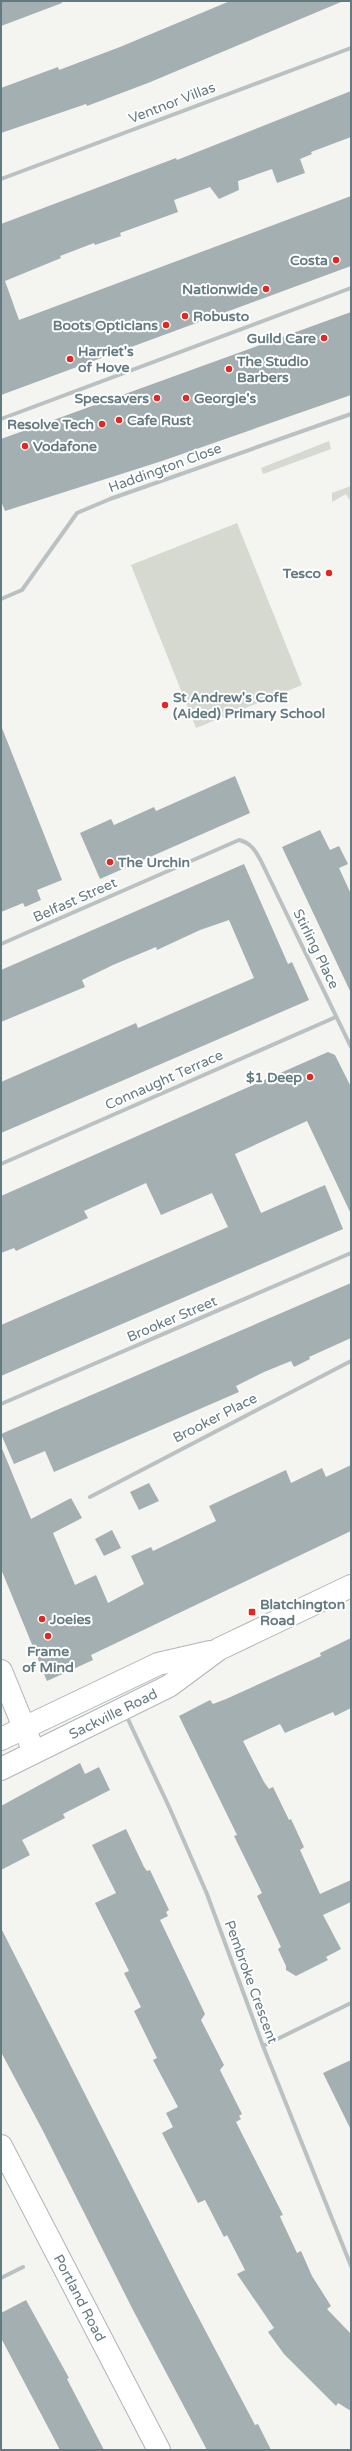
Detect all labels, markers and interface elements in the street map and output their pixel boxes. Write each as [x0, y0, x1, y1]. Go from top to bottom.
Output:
street label: Ventnor Villas [126, 79, 218, 127]
place label: Costa [290, 252, 328, 269]
marker: Costa [331, 255, 341, 265]
place label: Nationwide [182, 281, 258, 298]
marker: Nationwide [261, 284, 271, 294]
place label: Robusto [193, 308, 250, 325]
marker: Robusto [180, 311, 190, 321]
place label: Boots Opticians [53, 317, 158, 334]
marker: Boots Opticians [161, 320, 171, 330]
place label: Guild Care [247, 330, 316, 347]
marker: Guild Care [319, 333, 329, 343]
place label: Harriet's of Hove [78, 343, 134, 376]
place label: The Studio Barbers [236, 353, 309, 386]
marker: Harriet's of Hove [65, 354, 75, 364]
marker: The Studio Barbers [224, 364, 234, 374]
place label: Specsavers [74, 390, 149, 407]
place label: Georgie's [194, 390, 257, 407]
marker: Specsavers [152, 393, 162, 403]
marker: Georgie's [181, 393, 191, 403]
place label: Cafe Rust [127, 412, 192, 429]
marker: Cafe Rust [114, 415, 124, 425]
place label: Resolve Tech [7, 416, 94, 433]
marker: Resolve Tech [97, 419, 107, 429]
place label: Vodafone [33, 438, 97, 455]
street label: Haddington Close [106, 440, 224, 496]
marker: Vodafone [20, 441, 30, 451]
place label: Tesco [282, 565, 321, 582]
marker: Tesco [324, 568, 334, 578]
place label: St Andrew's CofE (Aided) Primary School [173, 689, 325, 722]
marker: St Andrew's CofE (Aided) Primary School [160, 700, 170, 710]
place label: The Urchin [117, 854, 190, 871]
marker: The Urchin [105, 857, 115, 867]
street label: Belfast Street [31, 874, 120, 926]
street label: Stirling Place [289, 906, 343, 992]
street label: Connaught Terrace [102, 1046, 226, 1114]
place label: $1 Deep [246, 1069, 302, 1086]
marker: $1 Deep [305, 1072, 315, 1082]
street label: Brooker Street [124, 1292, 220, 1346]
street label: Brooker Place [170, 1389, 260, 1447]
place label: Blatchington Road [260, 1596, 345, 1629]
marker: Blatchington Road [247, 1607, 257, 1617]
place label: Joeies [49, 1611, 91, 1628]
marker: Joeies [37, 1614, 47, 1624]
marker: Frame of Mind [43, 1631, 53, 1641]
place label: Frame of Mind [22, 1643, 74, 1676]
street label: Sackville Road [66, 1685, 160, 1743]
street label: Pembroke Crescent [221, 1918, 281, 2047]
street label: Portland Road [50, 2251, 110, 2344]

